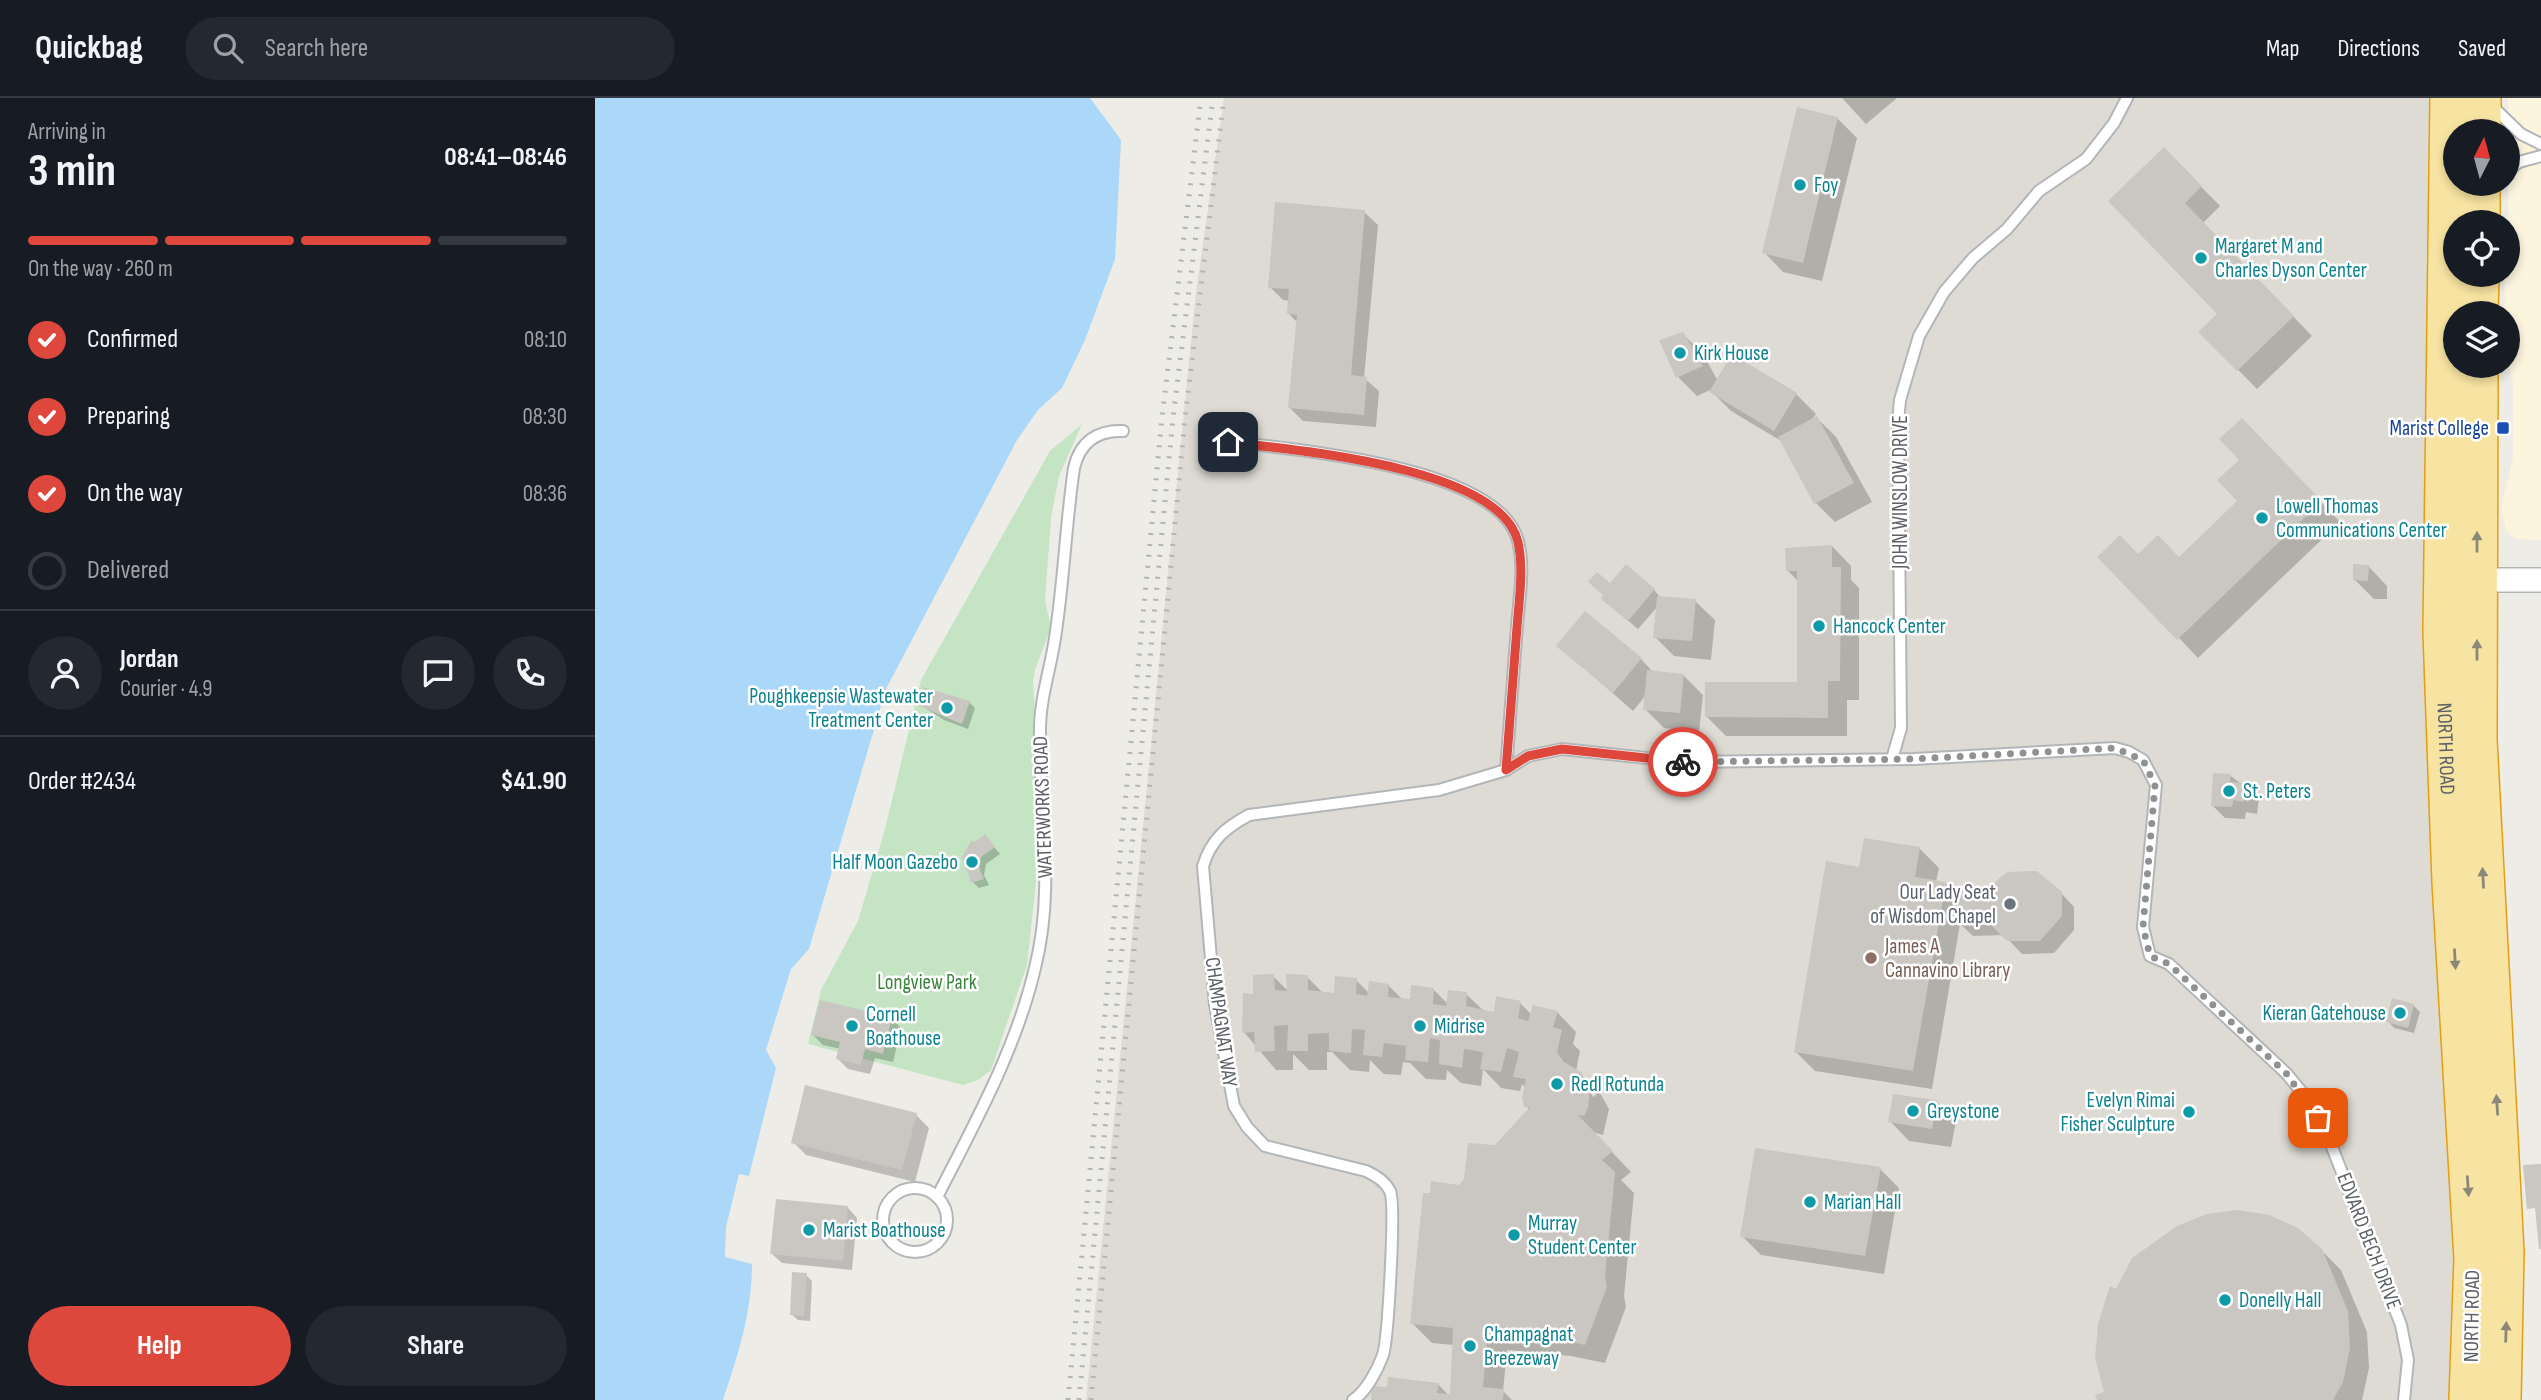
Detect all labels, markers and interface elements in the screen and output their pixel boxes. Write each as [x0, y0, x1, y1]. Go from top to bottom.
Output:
search box [185, 17, 675, 80]
text: Quickbag [35, 28, 143, 68]
icon: search [209, 29, 247, 67]
text: Search here [265, 33, 368, 64]
text: Map [2266, 34, 2299, 63]
text: Directions [2337, 34, 2420, 63]
text: Saved [2458, 34, 2506, 63]
text: Arriving in [28, 118, 106, 146]
north arrow [2443, 119, 2520, 196]
map controls [2443, 119, 2520, 378]
text: 08:41–08:46 [444, 142, 567, 173]
text: 3 min [28, 144, 116, 199]
place label: Foy [1814, 173, 1838, 198]
marker: Foy [1792, 177, 1808, 193]
button: locate [2443, 210, 2520, 287]
place label: Margaret M and Charles Dyson Center [2215, 234, 2367, 283]
marker: Margaret M and Charles Dyson Center [2193, 250, 2209, 266]
text: On the way · 260 m [28, 255, 173, 283]
button: layers [2443, 301, 2520, 378]
icon: check [28, 321, 66, 359]
text: Confirmed [87, 324, 178, 355]
text: 08:10 [524, 326, 567, 354]
place label: Kirk House [1694, 341, 1769, 366]
marker: Kirk House [1672, 345, 1688, 361]
icon: check [28, 398, 66, 436]
text: Preparing [87, 401, 170, 432]
text: 08:30 [522, 403, 567, 431]
pin [1198, 412, 1258, 472]
street label: JOHN WINSLOW DRIVE [1888, 415, 1913, 570]
place label: Marist College [2390, 416, 2489, 441]
marker: Marist College [2495, 420, 2511, 436]
icon: home [1209, 423, 1247, 461]
icon: check [28, 475, 66, 513]
text: On the way [87, 478, 183, 509]
text: 08:36 [523, 480, 567, 508]
place label: Lowell Thomas Communications Center [2276, 494, 2447, 543]
marker: Lowell Thomas Communications Center [2254, 510, 2270, 526]
one-way arrow [2471, 531, 2483, 553]
text: Delivered [87, 555, 169, 586]
place label: Hancock Center [1833, 614, 1946, 639]
marker: Hancock Center [1811, 618, 1827, 634]
button: person [28, 636, 102, 710]
button: chat [401, 636, 475, 710]
button: phone [493, 636, 567, 710]
one-way arrow [2471, 639, 2483, 661]
text: Jordan [120, 644, 178, 675]
text: Courier · 4.9 [120, 675, 212, 703]
place label: Poughkeepsie Wastewater Treatment Center [749, 684, 933, 733]
marker: Poughkeepsie Wastewater Treatment Center [939, 700, 955, 716]
street label: NORTH ROAD [2432, 702, 2460, 795]
courier [1648, 727, 1718, 797]
street label: WATERWORKS ROAD [1028, 735, 1058, 879]
icon: bike [1664, 743, 1702, 781]
text: Order #2434 [28, 766, 136, 797]
text: $41.90 [500, 766, 567, 797]
place label: St. Peters [2243, 779, 2311, 804]
marker: St. Peters [2221, 783, 2237, 799]
place label: Half Moon Gazebo [832, 850, 958, 875]
marker: Half Moon Gazebo [964, 854, 980, 870]
one-way arrow [2478, 866, 2489, 888]
place label: Our Lady Seat of Wisdom Chapel [1870, 880, 1996, 929]
marker: Our Lady Seat of Wisdom Chapel [2002, 896, 2018, 912]
place label: James A Cannavino Library [1884, 934, 2010, 983]
one-way arrow [2450, 948, 2461, 970]
marker: James A Cannavino Library [1863, 950, 1879, 966]
street label: CHAMPAGNAT WAY [1200, 956, 1243, 1089]
park label: Longview Park [877, 970, 977, 995]
place label: Kieran Gatehouse [2262, 1001, 2386, 1026]
place label: Cornell Boathouse [866, 1002, 941, 1051]
marker: Kieran Gatehouse [2392, 1005, 2408, 1021]
place label: Midrise [1434, 1014, 1485, 1039]
marker: Cornell Boathouse [844, 1018, 860, 1034]
marker: Midrise [1412, 1018, 1428, 1034]
place label: Redl Rotunda [1571, 1072, 1664, 1097]
marker: Redl Rotunda [1549, 1076, 1565, 1092]
place label: Evelyn Rimai Fisher Sculpture [2060, 1088, 2175, 1137]
pin [2288, 1088, 2348, 1148]
one-way arrow [2491, 1093, 2502, 1115]
place label: Greystone [1927, 1099, 2000, 1124]
icon: bag [2299, 1099, 2337, 1137]
marker: Greystone [1905, 1103, 1921, 1119]
marker: Evelyn Rimai Fisher Sculpture [2181, 1104, 2197, 1120]
street label: EDVARD BECH DRIVE [2331, 1169, 2407, 1313]
one-way arrow [2463, 1175, 2474, 1197]
place label: Marian Hall [1824, 1190, 1901, 1215]
marker: Marian Hall [1802, 1194, 1818, 1210]
place label: Murray Student Center [1528, 1211, 1637, 1260]
place label: Marist Boathouse [823, 1218, 946, 1243]
marker: Marist Boathouse [801, 1222, 817, 1238]
marker: Murray Student Center [1506, 1227, 1522, 1243]
street label: NORTH ROAD [2459, 1270, 2485, 1362]
place label: Donelly Hall [2239, 1288, 2321, 1313]
marker: Donelly Hall [2217, 1292, 2233, 1308]
button: Help [28, 1306, 291, 1386]
button: Share [305, 1306, 567, 1386]
one-way arrow [2500, 1321, 2511, 1343]
place label: Champagnat Breezeway [1484, 1322, 1573, 1371]
marker: Champagnat Breezeway [1462, 1338, 1478, 1354]

